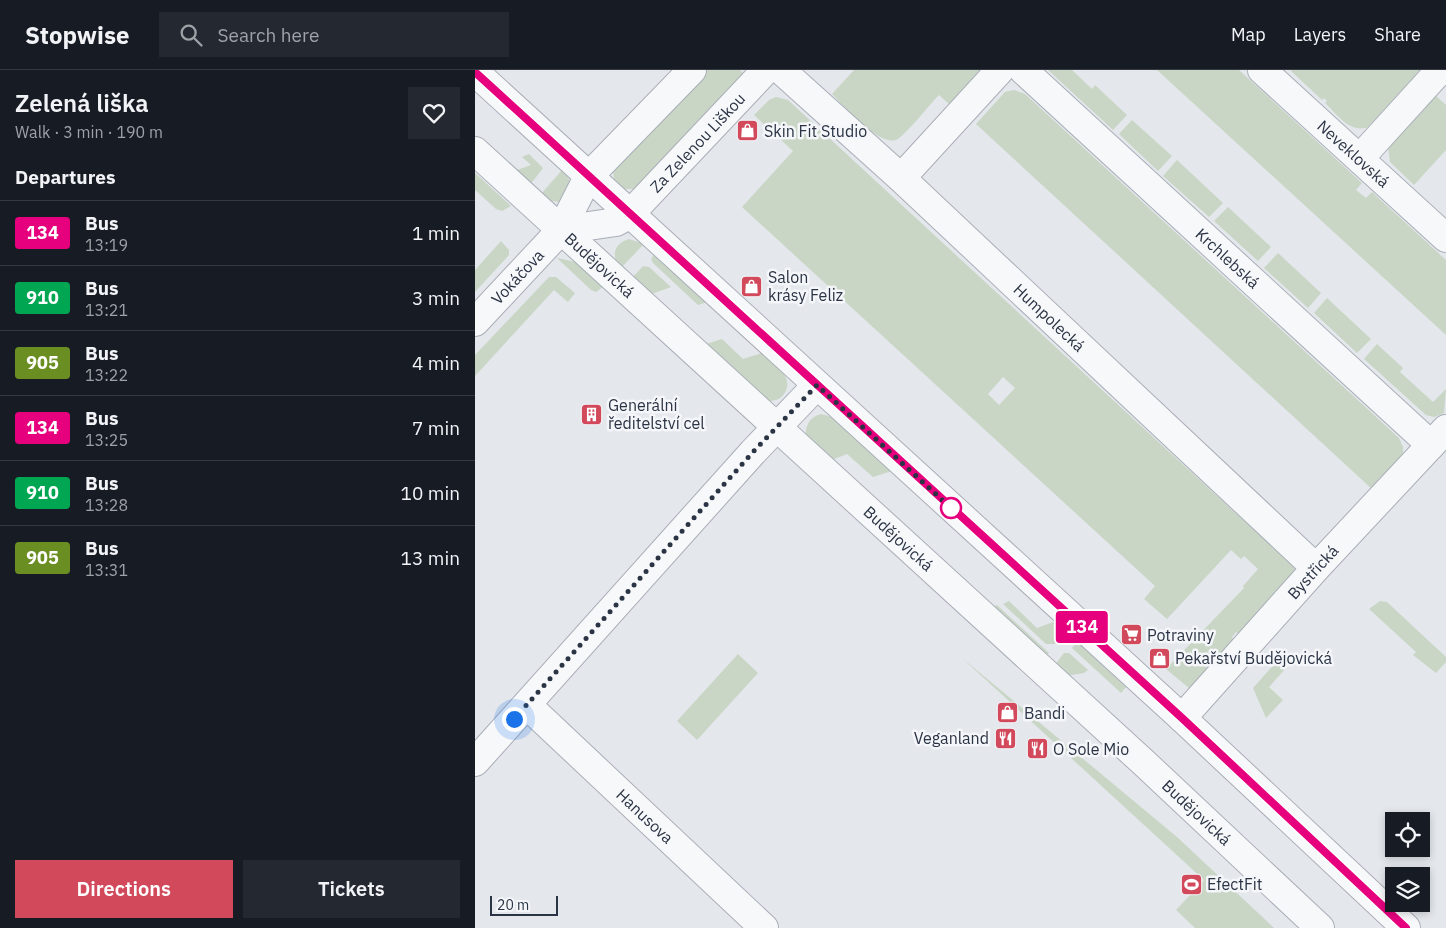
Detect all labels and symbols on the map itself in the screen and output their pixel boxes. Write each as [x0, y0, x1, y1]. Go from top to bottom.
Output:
street label: Za Zelenou Liškou [646, 89, 749, 197]
street label: Neveklovská [1313, 116, 1394, 192]
shop icon: Skin Fit Studio [736, 119, 760, 143]
place label: Skin Fit Studio [764, 121, 867, 141]
street label: Krchlebská [1191, 224, 1264, 293]
street label: Budějovická [561, 228, 639, 302]
street label: Vokáčova [487, 245, 548, 308]
place label: Salon krásy Feliz [768, 267, 843, 305]
shop icon: Salon krásy Feliz [740, 274, 764, 298]
street label: Humpolecká [1009, 279, 1090, 356]
place label: Generální ředitelství cel [608, 395, 705, 433]
building icon: Generální ředitelství cel [580, 402, 604, 426]
unlabelled marker [940, 497, 962, 519]
street label: Budějovická [860, 502, 938, 576]
street label: Bystřická [1283, 540, 1343, 603]
line badge: 134 [1053, 611, 1111, 643]
supermarket icon: Potraviny [1119, 623, 1143, 647]
place label: Potraviny [1147, 625, 1214, 645]
shop icon: Pekařství Budějovická [1147, 646, 1171, 670]
place label: Pekařství Budějovická [1175, 648, 1333, 668]
shop icon: Bandi [996, 701, 1020, 725]
place label: Bandi [1024, 703, 1065, 723]
your location [502, 707, 527, 732]
restaurant icon: Veganland [993, 726, 1017, 750]
place label: Veganland [914, 728, 989, 748]
restaurant icon: O Sole Mio [1025, 737, 1049, 761]
place label: O Sole Mio [1053, 739, 1129, 759]
street label: Budějovická [1158, 775, 1236, 850]
street label: Hanusova [612, 784, 678, 848]
sports icon: EfectFit [1179, 872, 1203, 896]
place label: EfectFit [1207, 874, 1262, 894]
scale bar [490, 893, 557, 916]

